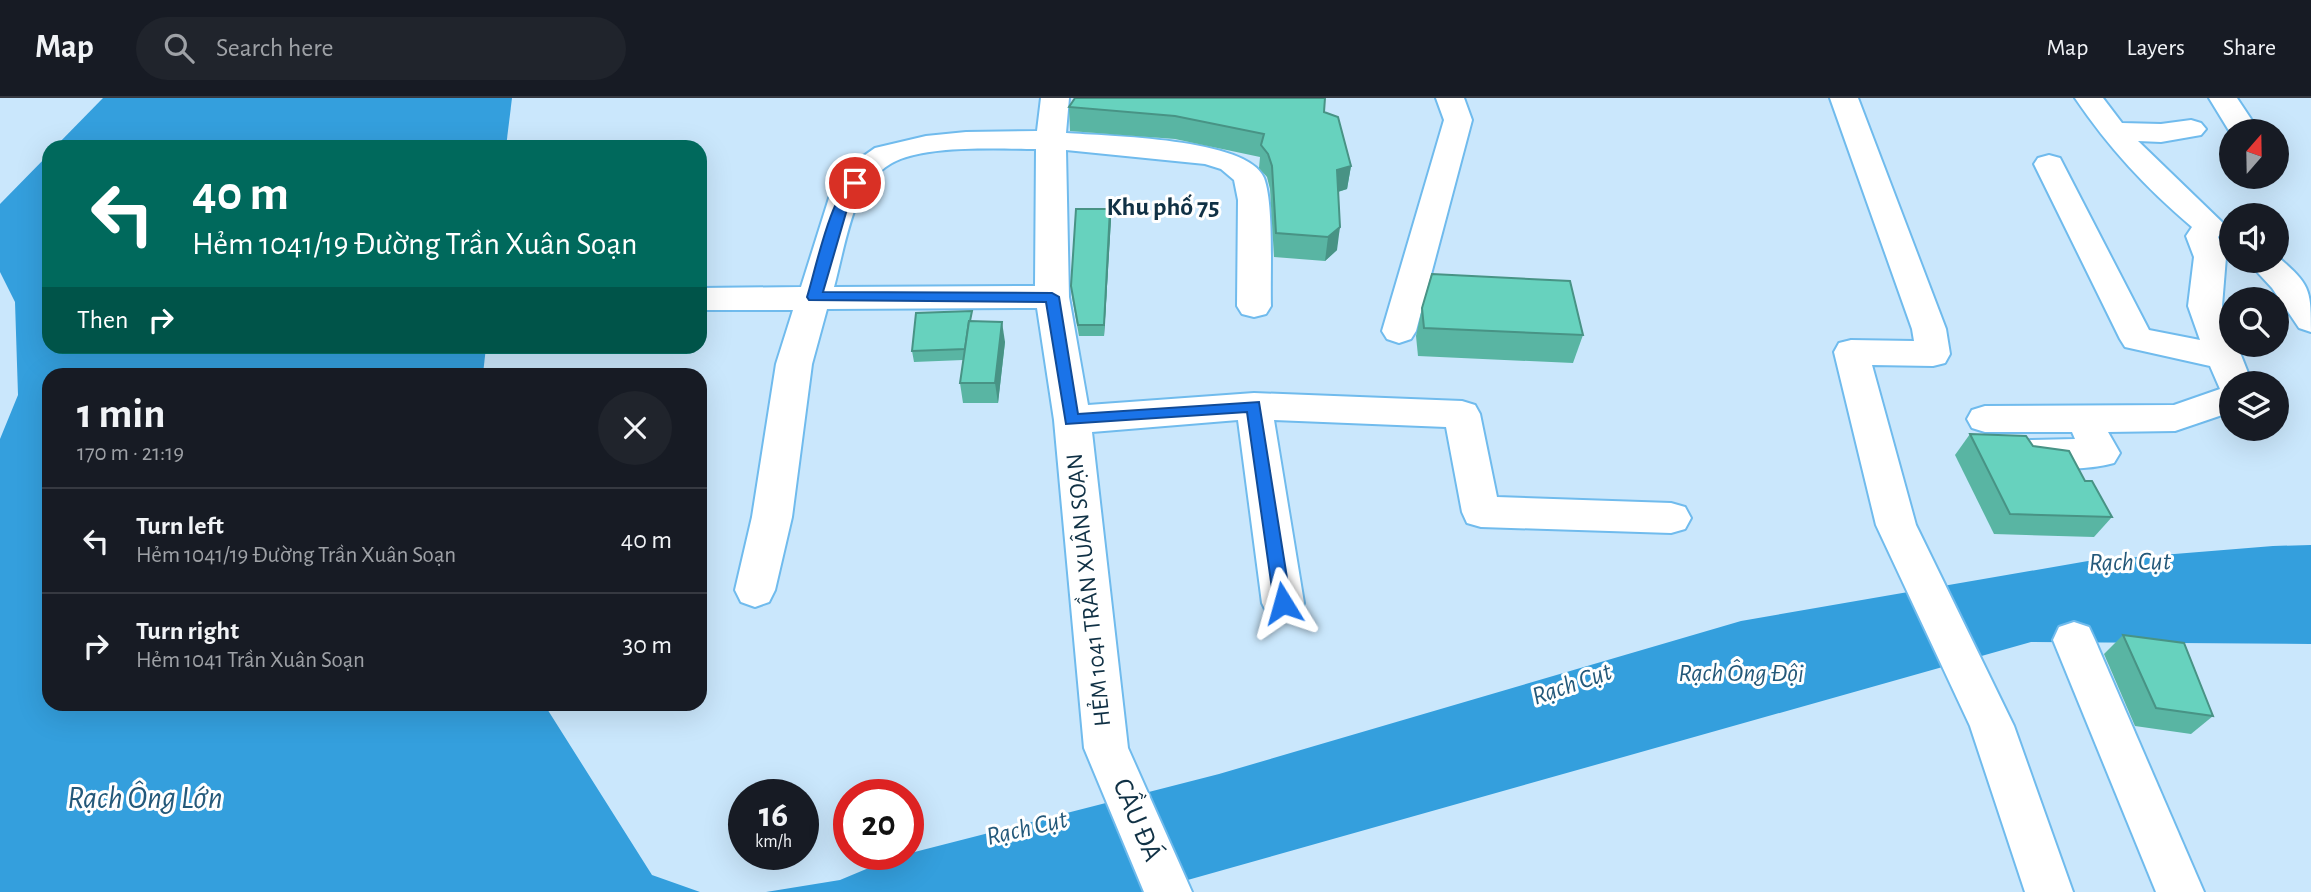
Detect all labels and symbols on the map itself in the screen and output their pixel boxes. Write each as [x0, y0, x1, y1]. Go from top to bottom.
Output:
north arrow [2219, 119, 2289, 189]
pin [825, 153, 885, 213]
district label: Khu phố 75 [1106, 194, 1220, 220]
street label: HẺM 1041 TRẦN XUÂN SOẠN [1059, 452, 1115, 728]
water label: Rạch Cụt [2089, 548, 2172, 576]
position arrow [1246, 566, 1320, 640]
water label: Rạch Cụt [1529, 658, 1616, 710]
water label: Rạch Ông Đội [1678, 659, 1804, 686]
street label: CẦU ĐÁ [1107, 773, 1171, 865]
speed limit sign: 20 [833, 779, 924, 870]
water label: Rạch Ông Lớn [67, 780, 223, 814]
water label: Rạch Cụt [984, 806, 1071, 850]

